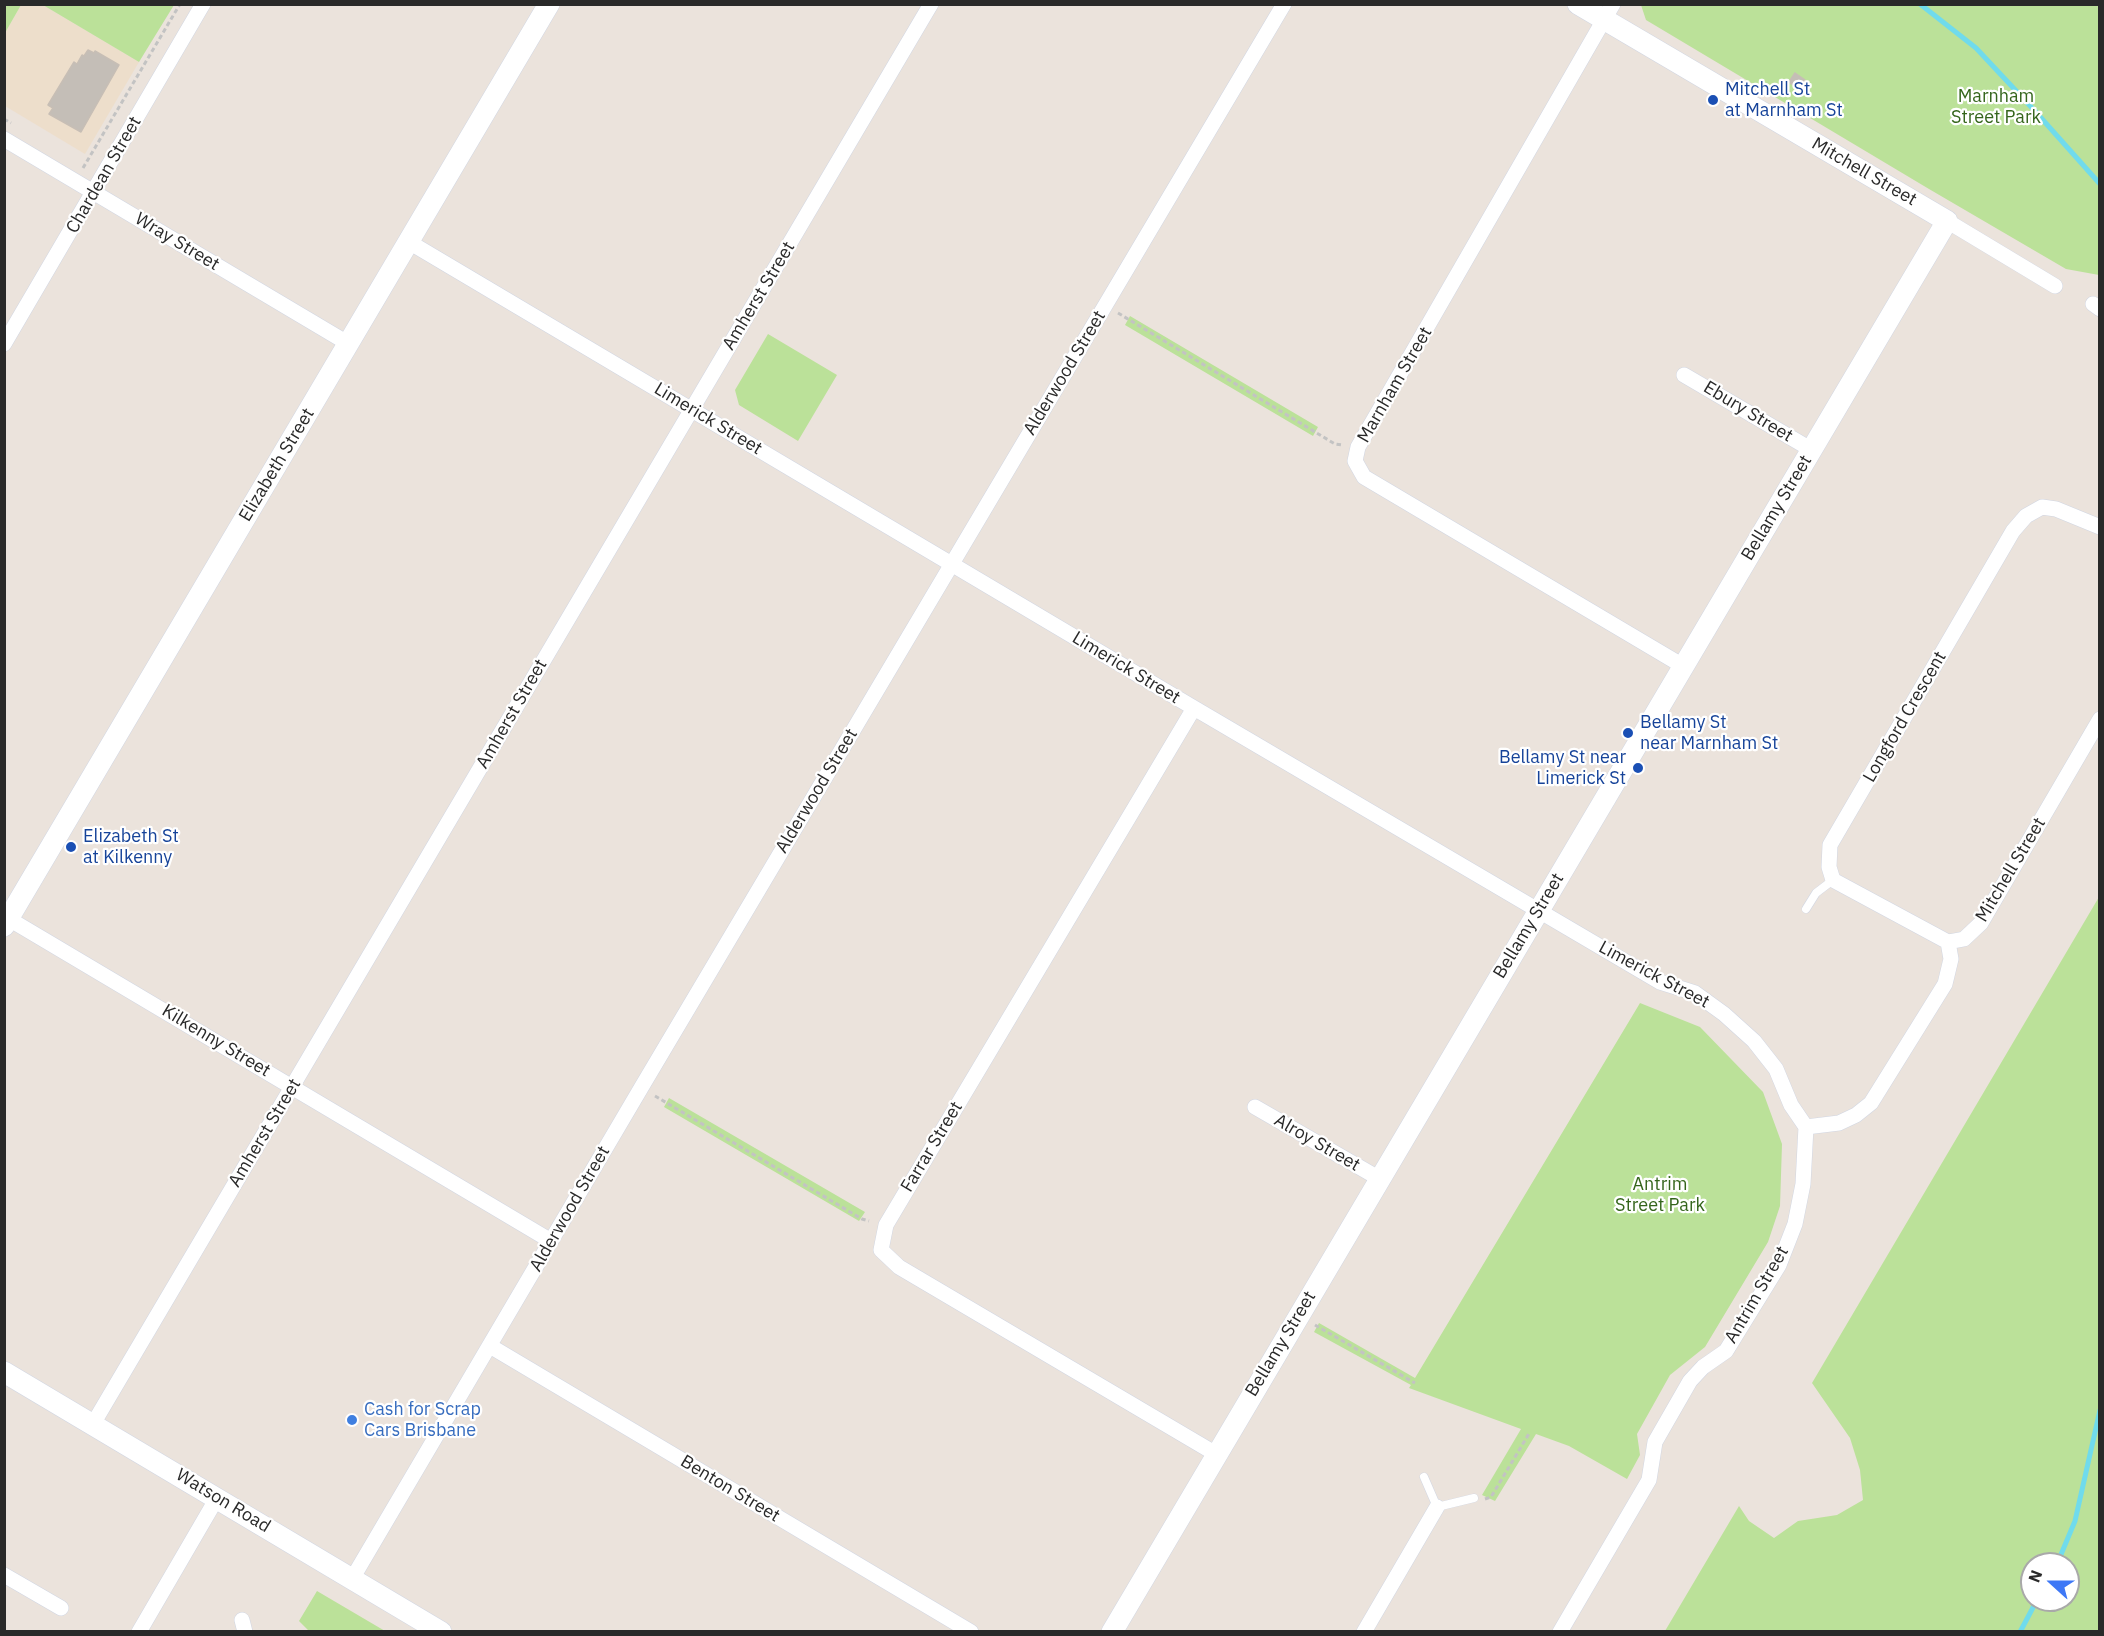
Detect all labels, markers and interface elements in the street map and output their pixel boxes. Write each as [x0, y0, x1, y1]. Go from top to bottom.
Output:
place label: Mitchell St at Marnham St [1725, 79, 1843, 122]
park label: Marnham Street Park [1951, 86, 2041, 128]
marker: Mitchell St at Marnham St [1706, 93, 1720, 107]
street label: Chardean Street [62, 113, 146, 237]
street label: Mitchell Street [1808, 133, 1920, 211]
street label: Wray Street [131, 208, 223, 276]
street label: Amherst Street [718, 238, 800, 354]
street label: Alderwood Street [1019, 307, 1111, 439]
street label: Marnham Street [1353, 323, 1437, 447]
street label: Ebury Street [1699, 377, 1797, 447]
street label: Limerick Street [650, 378, 766, 460]
street label: Elizabeth Street [235, 404, 319, 526]
street label: Bellamy Street [1737, 451, 1817, 565]
street label: Limerick Street [1068, 627, 1184, 709]
street label: Longford Crescent [1859, 648, 1951, 786]
street label: Amherst Street [472, 656, 552, 772]
place label: Bellamy St near Marnham St [1640, 712, 1778, 754]
street label: Alderwood Street [771, 725, 863, 857]
marker: Bellamy St near Marnham St [1621, 726, 1635, 740]
place label: Bellamy St near Limerick St [1499, 747, 1626, 789]
marker: Bellamy St near Limerick St [1631, 761, 1645, 775]
street label: Mitchell Street [1971, 814, 2051, 926]
place label: Elizabeth St at Kilkenny [83, 826, 179, 868]
marker: Elizabeth St at Kilkenny [64, 840, 78, 854]
street label: Bellamy Street [1489, 869, 1569, 983]
street label: Limerick Street [1595, 937, 1713, 1013]
street label: Kilkenny Street [158, 1000, 274, 1082]
street label: Amherst Street [224, 1075, 306, 1191]
street label: Farrar Street [896, 1098, 968, 1196]
street label: Alroy Street [1270, 1110, 1364, 1176]
street label: Alderwood Street [525, 1142, 615, 1276]
park label: Antrim Street Park [1615, 1174, 1705, 1216]
street label: Antrim Street [1721, 1243, 1793, 1347]
street label: Bellamy Street [1241, 1287, 1321, 1401]
place label: Cash for Scrap Cars Brisbane [364, 1399, 481, 1442]
marker: Cash for Scrap Cars Brisbane [345, 1413, 359, 1427]
street label: Benton Street [676, 1451, 784, 1527]
street label: Watson Road [172, 1464, 274, 1538]
north arrow [2020, 1552, 2080, 1612]
text: N [2024, 1567, 2046, 1585]

